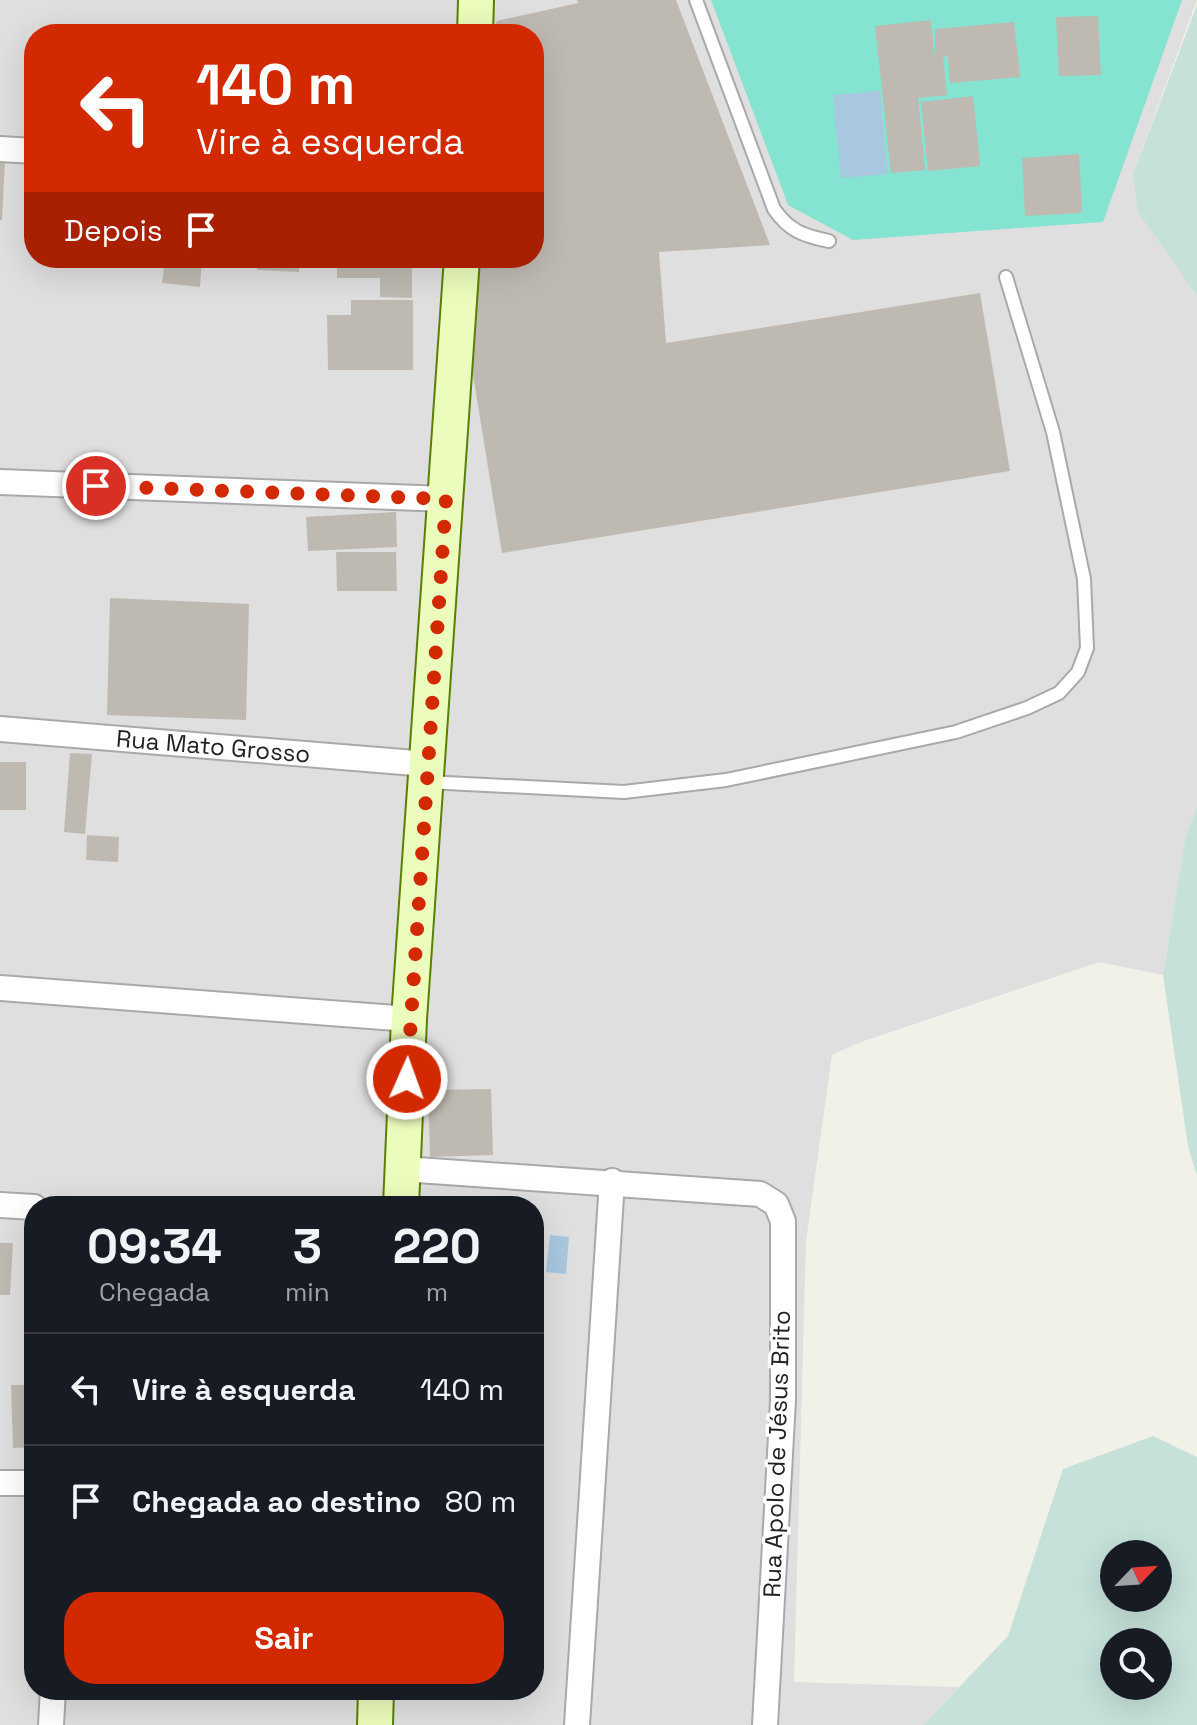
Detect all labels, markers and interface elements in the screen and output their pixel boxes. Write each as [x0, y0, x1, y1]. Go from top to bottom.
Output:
text: 140 m [196, 49, 355, 120]
icon: left [64, 56, 168, 160]
text: Vire à esquerda [196, 119, 464, 165]
icon: arrive [179, 208, 223, 252]
text: Depois [64, 211, 163, 250]
pin [62, 452, 130, 520]
icon: arrive [74, 464, 118, 508]
street label: Rua Mato Grosso [115, 723, 312, 769]
position arrow [365, 1037, 449, 1121]
text: 09:34 [87, 1216, 222, 1277]
text: 3 [293, 1216, 322, 1277]
text: 220 [393, 1216, 481, 1277]
text: Chegada [99, 1275, 210, 1309]
text: min [285, 1275, 330, 1309]
text: m [426, 1275, 448, 1309]
street label: Rua Apolo de Jésus Brito [756, 1310, 797, 1598]
icon: left [64, 1367, 108, 1411]
text: Vire à esquerda [132, 1370, 356, 1409]
text: 140 m [420, 1370, 504, 1409]
icon: arrive [64, 1479, 108, 1523]
text: Chegada ao destino [132, 1482, 421, 1521]
text: 80 m [445, 1482, 516, 1521]
north arrow [1100, 1540, 1172, 1612]
map controls [1100, 1540, 1172, 1700]
button: Sair [64, 1592, 504, 1684]
button: search [1100, 1628, 1172, 1700]

